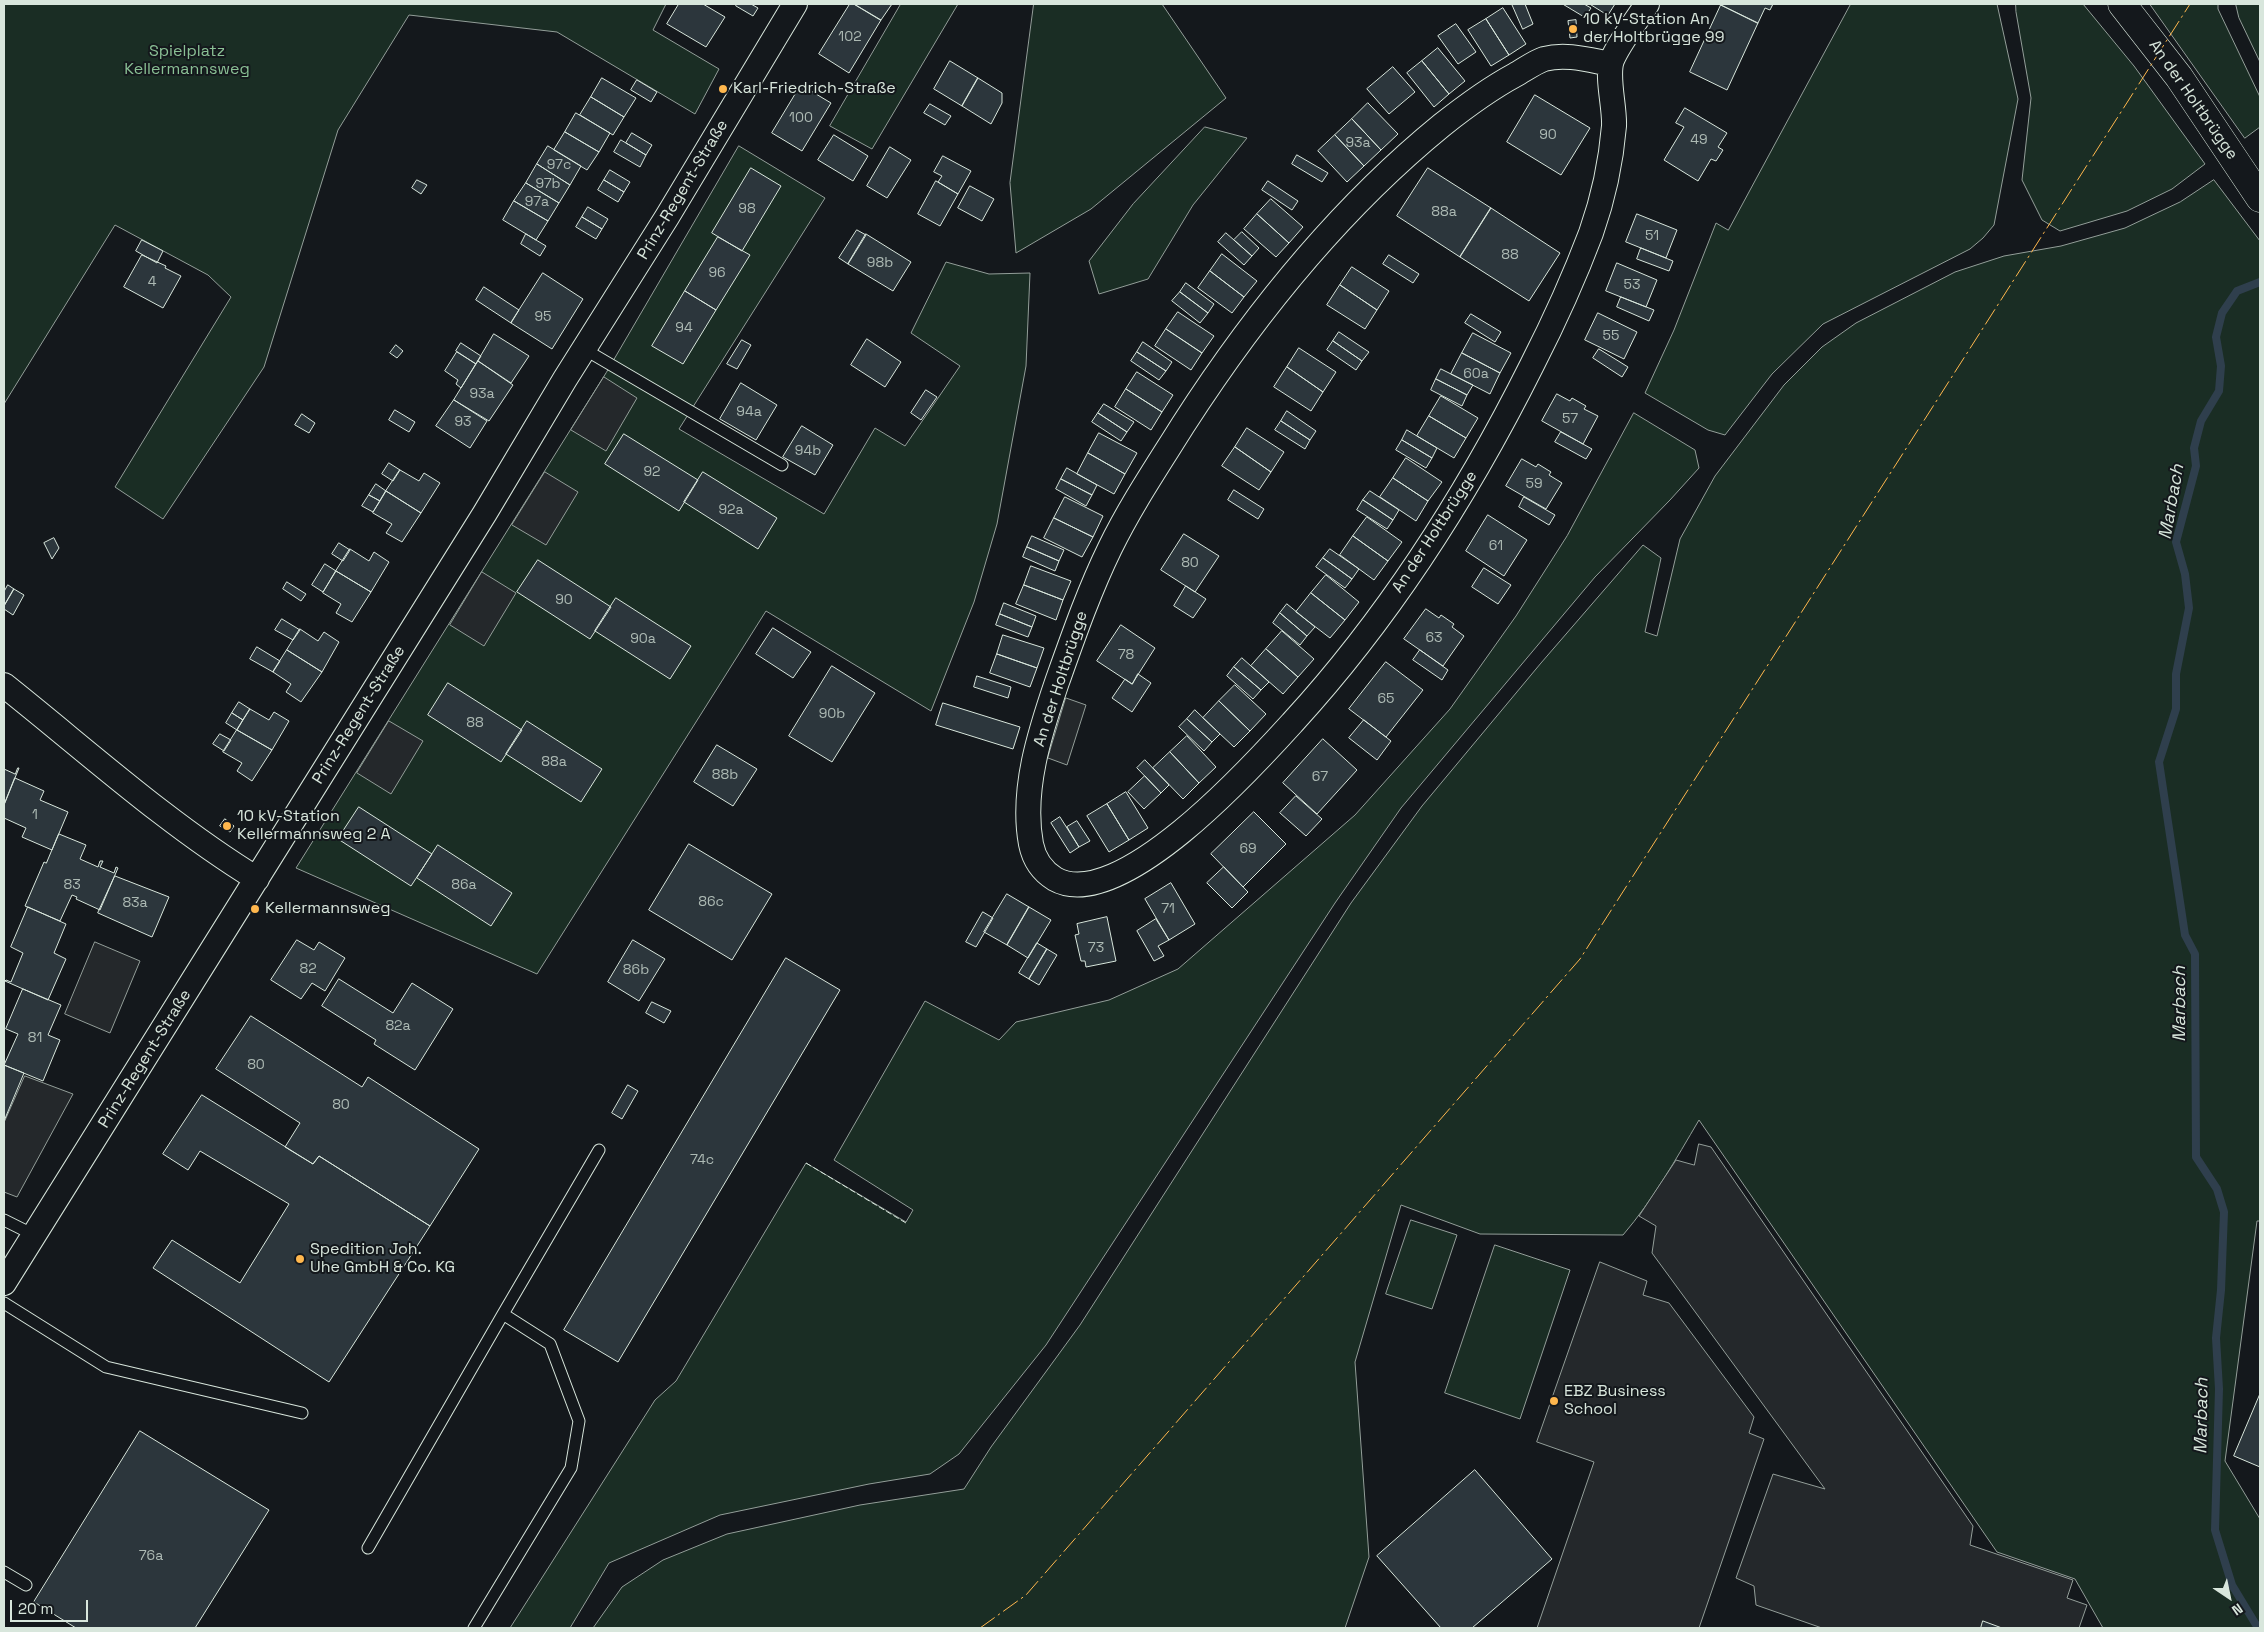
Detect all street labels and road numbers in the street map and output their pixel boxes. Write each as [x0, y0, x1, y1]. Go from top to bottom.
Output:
street label: An der Holtbrügge [2144, 36, 2242, 164]
street label: Prinz-Regent-Straße [634, 117, 732, 263]
street label: An der Holtbrügge [1388, 467, 1482, 597]
street label: An der Holtbrügge [1030, 609, 1092, 749]
street label: Prinz-Regent-Straße [309, 642, 409, 788]
street label: Prinz-Regent-Straße [95, 986, 195, 1132]

